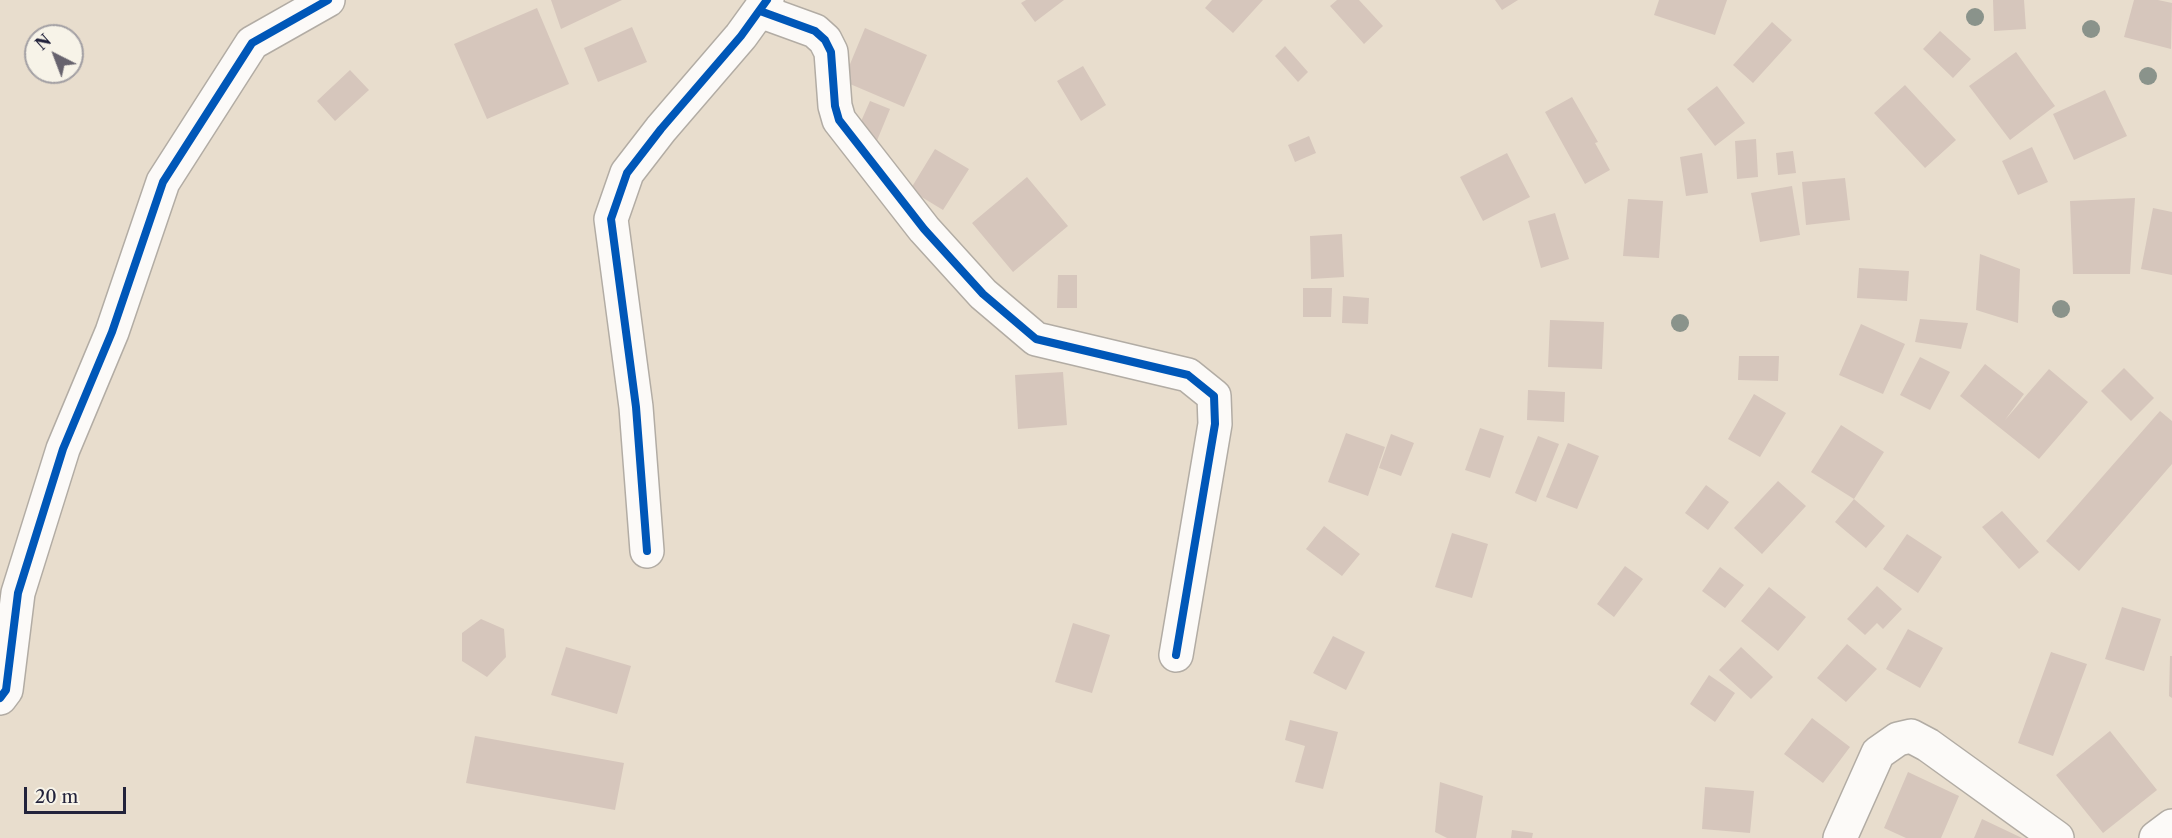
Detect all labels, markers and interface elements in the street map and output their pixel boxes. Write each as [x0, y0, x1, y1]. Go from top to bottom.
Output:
north arrow [24, 24, 84, 84]
text: N [31, 30, 55, 54]
scale bar [27, 775, 129, 813]
text: 20 m [35, 786, 78, 808]

